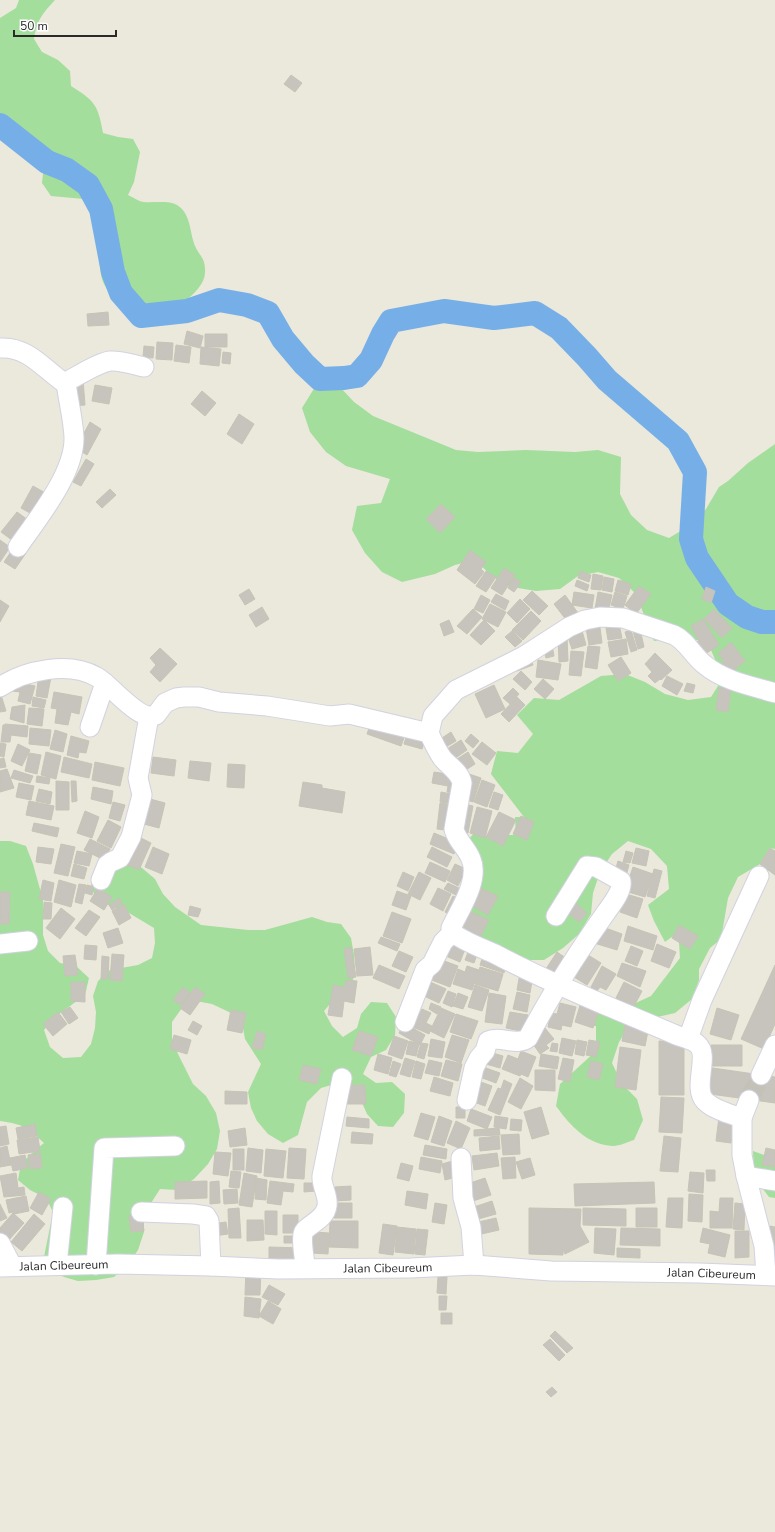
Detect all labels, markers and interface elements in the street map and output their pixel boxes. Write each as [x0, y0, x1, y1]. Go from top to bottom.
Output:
scale bar [14, 12, 116, 38]
text: 50 m [20, 18, 48, 34]
street label: Jalan Cibeureum [18, 1256, 109, 1275]
street label: Jalan Cibeureum [342, 1259, 433, 1277]
street label: Jalan Cibeureum [666, 1265, 756, 1283]

